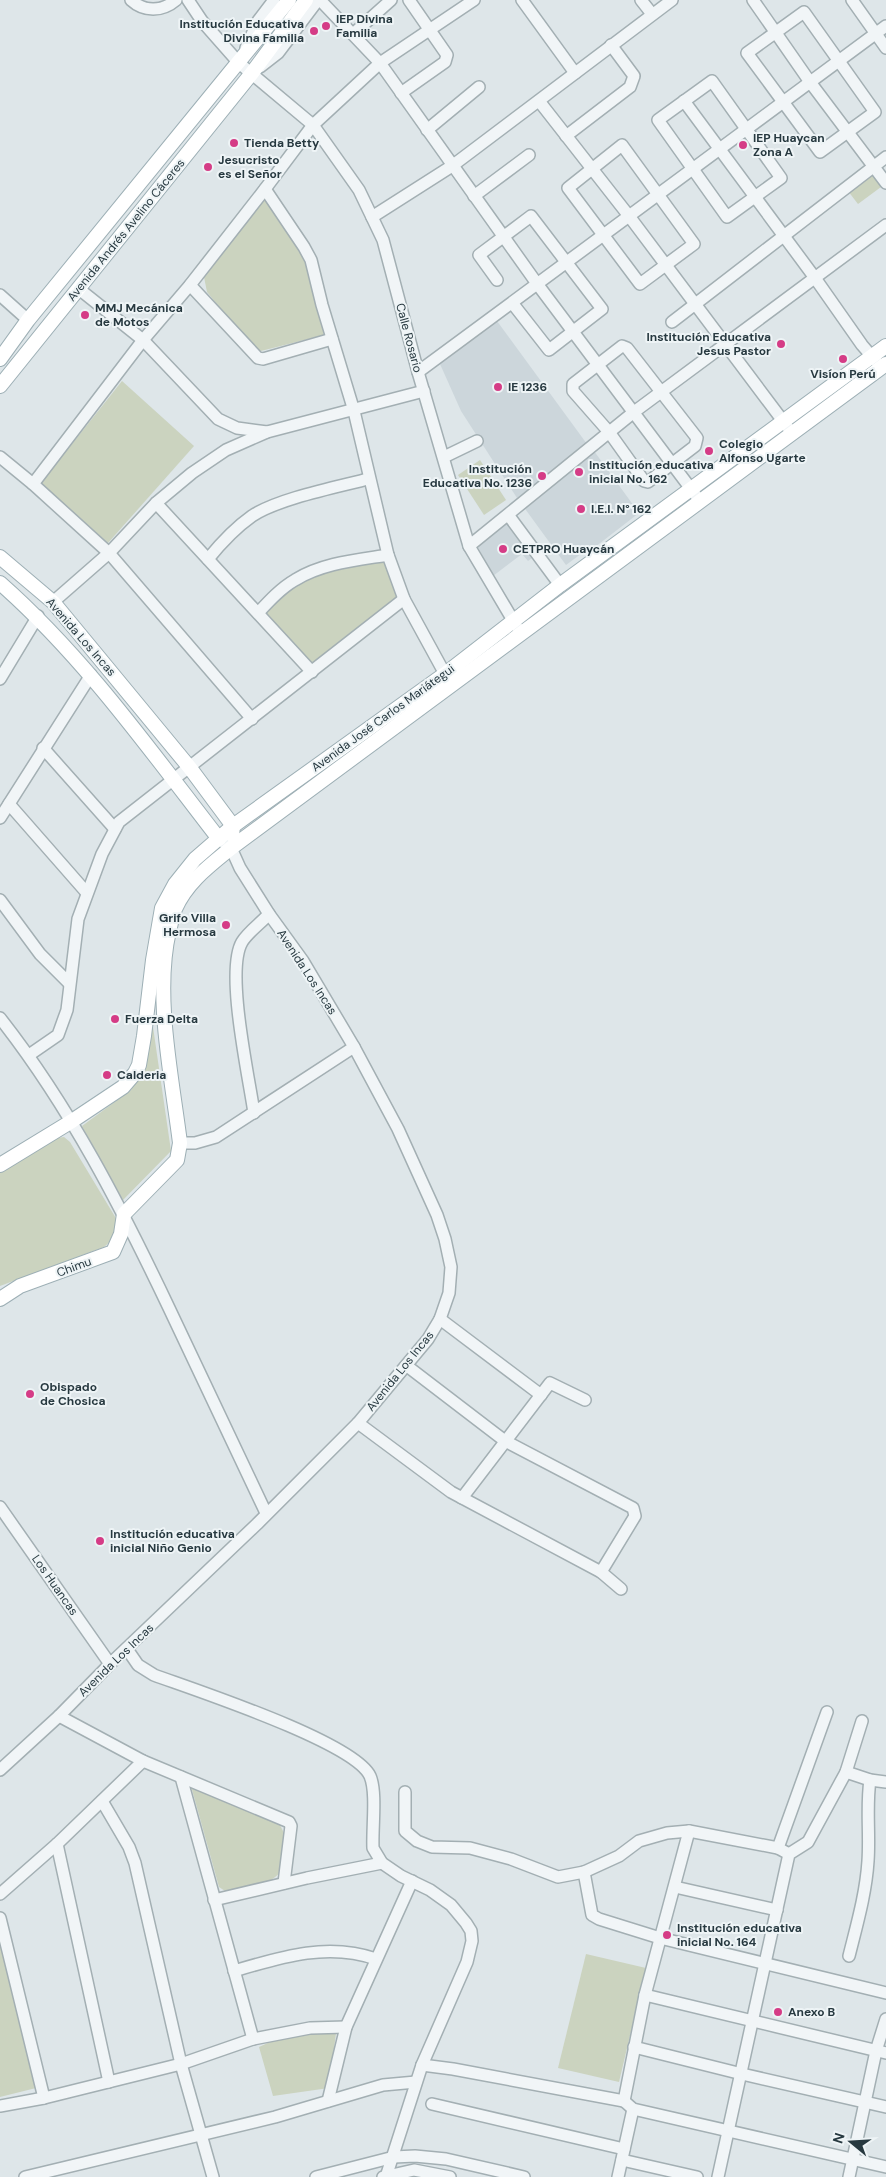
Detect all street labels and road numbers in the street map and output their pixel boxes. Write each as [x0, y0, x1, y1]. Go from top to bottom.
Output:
street label: Avenida Andrés Avelino Cáceres [64, 156, 188, 304]
street label: Calle Rosario [392, 301, 426, 375]
street label: Avenida Los Incas [43, 594, 119, 680]
street label: Avenida José Carlos Mariátegui [308, 661, 458, 775]
street label: Avenida Los Incas [273, 926, 341, 1018]
street label: Chimu [54, 1253, 94, 1281]
street label: Avenida Los Incas [363, 1328, 437, 1414]
street label: Los Huancas [28, 1552, 82, 1618]
street label: Avenida Los Incas [75, 1620, 157, 1700]

